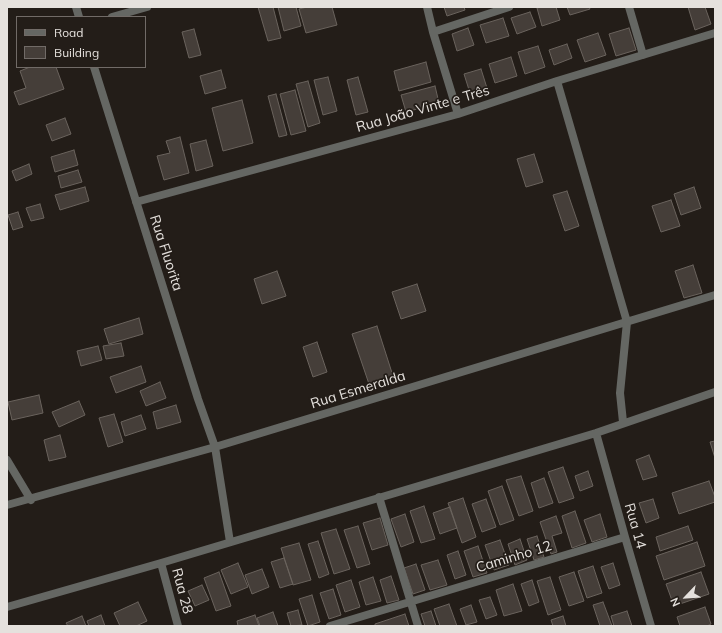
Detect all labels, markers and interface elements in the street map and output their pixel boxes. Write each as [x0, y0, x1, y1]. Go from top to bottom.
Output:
legend [16, 16, 146, 68]
text: Road [54, 25, 83, 40]
text: Building [54, 45, 99, 60]
street label: Rua João Vinte e Três [354, 82, 492, 136]
street label: Rua Fluorita [146, 213, 186, 293]
street label: Rua Esmeralda [309, 368, 407, 412]
street label: Rua 14 [621, 501, 649, 551]
street label: Caminho 12 [474, 538, 554, 576]
street label: Rua 28 [168, 566, 196, 616]
north arrow [666, 577, 706, 617]
text: N [667, 595, 683, 609]

